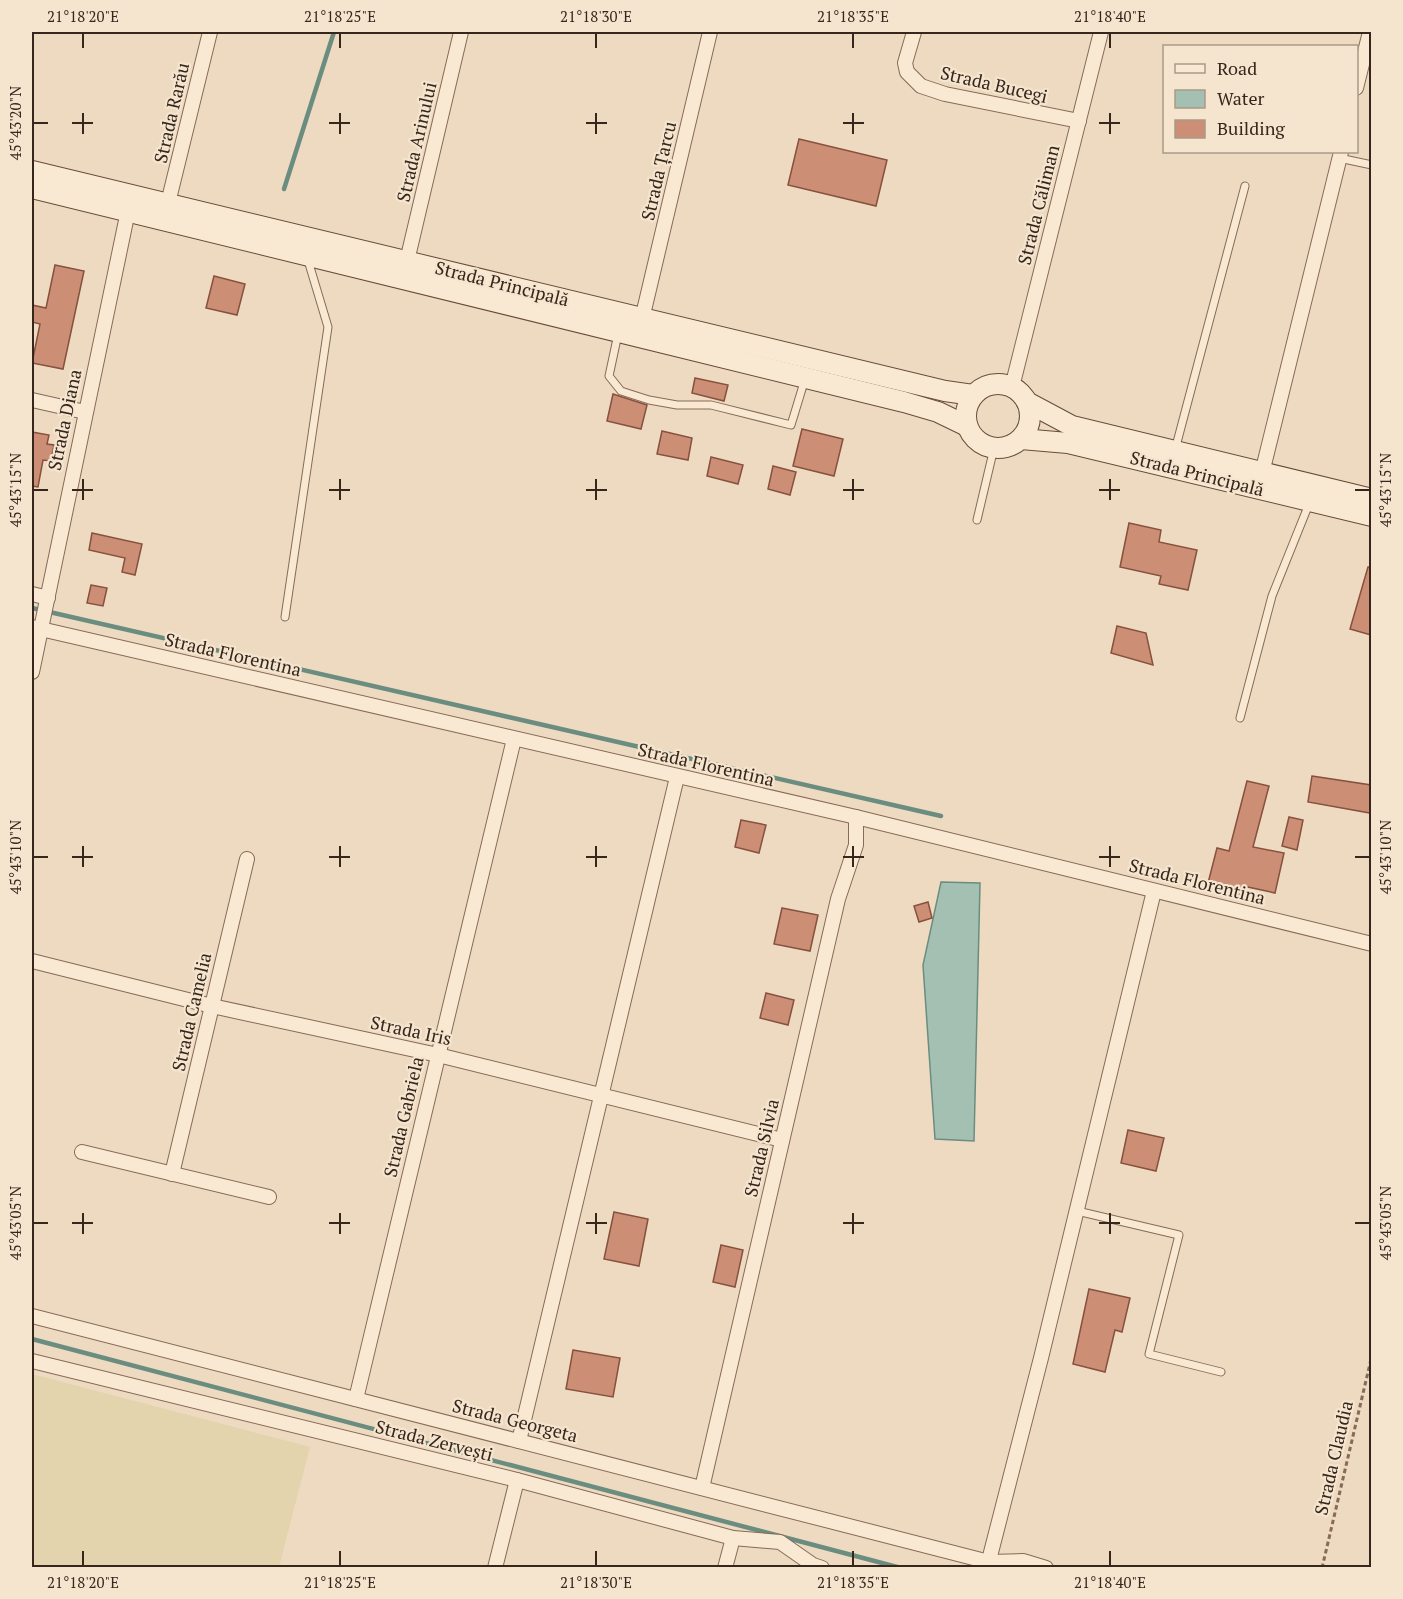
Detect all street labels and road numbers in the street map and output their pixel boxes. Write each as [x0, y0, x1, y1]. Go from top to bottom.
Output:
street label: Strada Rarău [148, 60, 194, 165]
street label: Strada Bucegi [938, 60, 1050, 108]
street label: Strada Arinului [391, 80, 441, 204]
street label: Strada Țarcu [635, 119, 681, 223]
street label: Strada Căliman [1012, 142, 1065, 267]
street label: Strada Principală [433, 255, 572, 311]
street label: Strada Diana [42, 367, 86, 473]
street label: Strada Principală [1128, 445, 1267, 501]
street label: Strada Florentina [163, 627, 304, 681]
street label: Strada Florentina [636, 737, 777, 791]
street label: Strada Florentina [1127, 853, 1268, 910]
street label: Strada Camelia [166, 950, 216, 1073]
street label: Strada Iris [368, 1010, 454, 1050]
street label: Strada Gabriela [378, 1054, 429, 1179]
street label: Strada Silvia [738, 1096, 784, 1199]
street label: Strada Georgeta [450, 1393, 580, 1447]
street label: Strada Claudia [1308, 1398, 1358, 1517]
street label: Strada Zervești [373, 1414, 496, 1466]

